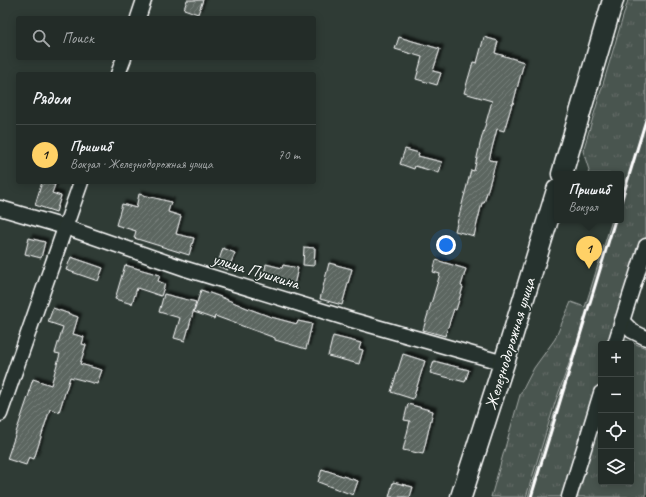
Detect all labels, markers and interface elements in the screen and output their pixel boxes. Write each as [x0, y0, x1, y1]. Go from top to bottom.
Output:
search box [16, 16, 316, 60]
icon: search [30, 27, 52, 49]
text: Поиск [62, 29, 94, 48]
text: Рядом [32, 88, 70, 109]
text: Пришиб [70, 137, 111, 156]
text: 1 [42, 147, 48, 163]
text: 70 m [278, 147, 300, 163]
text: Вокзал · Железнодорожная улица [70, 156, 213, 172]
popup [554, 171, 624, 223]
text: Пришиб [568, 180, 610, 199]
text: Вокзал [568, 199, 598, 215]
your location [436, 235, 456, 255]
pin: 1 [576, 236, 602, 269]
street label: улица Пушкина [209, 248, 304, 295]
street label: Железнодорожная улица [480, 274, 541, 413]
map controls [598, 341, 634, 485]
button: + [598, 341, 634, 377]
button: − [598, 377, 634, 413]
button: locate [598, 413, 634, 449]
button: layers [598, 449, 634, 485]

